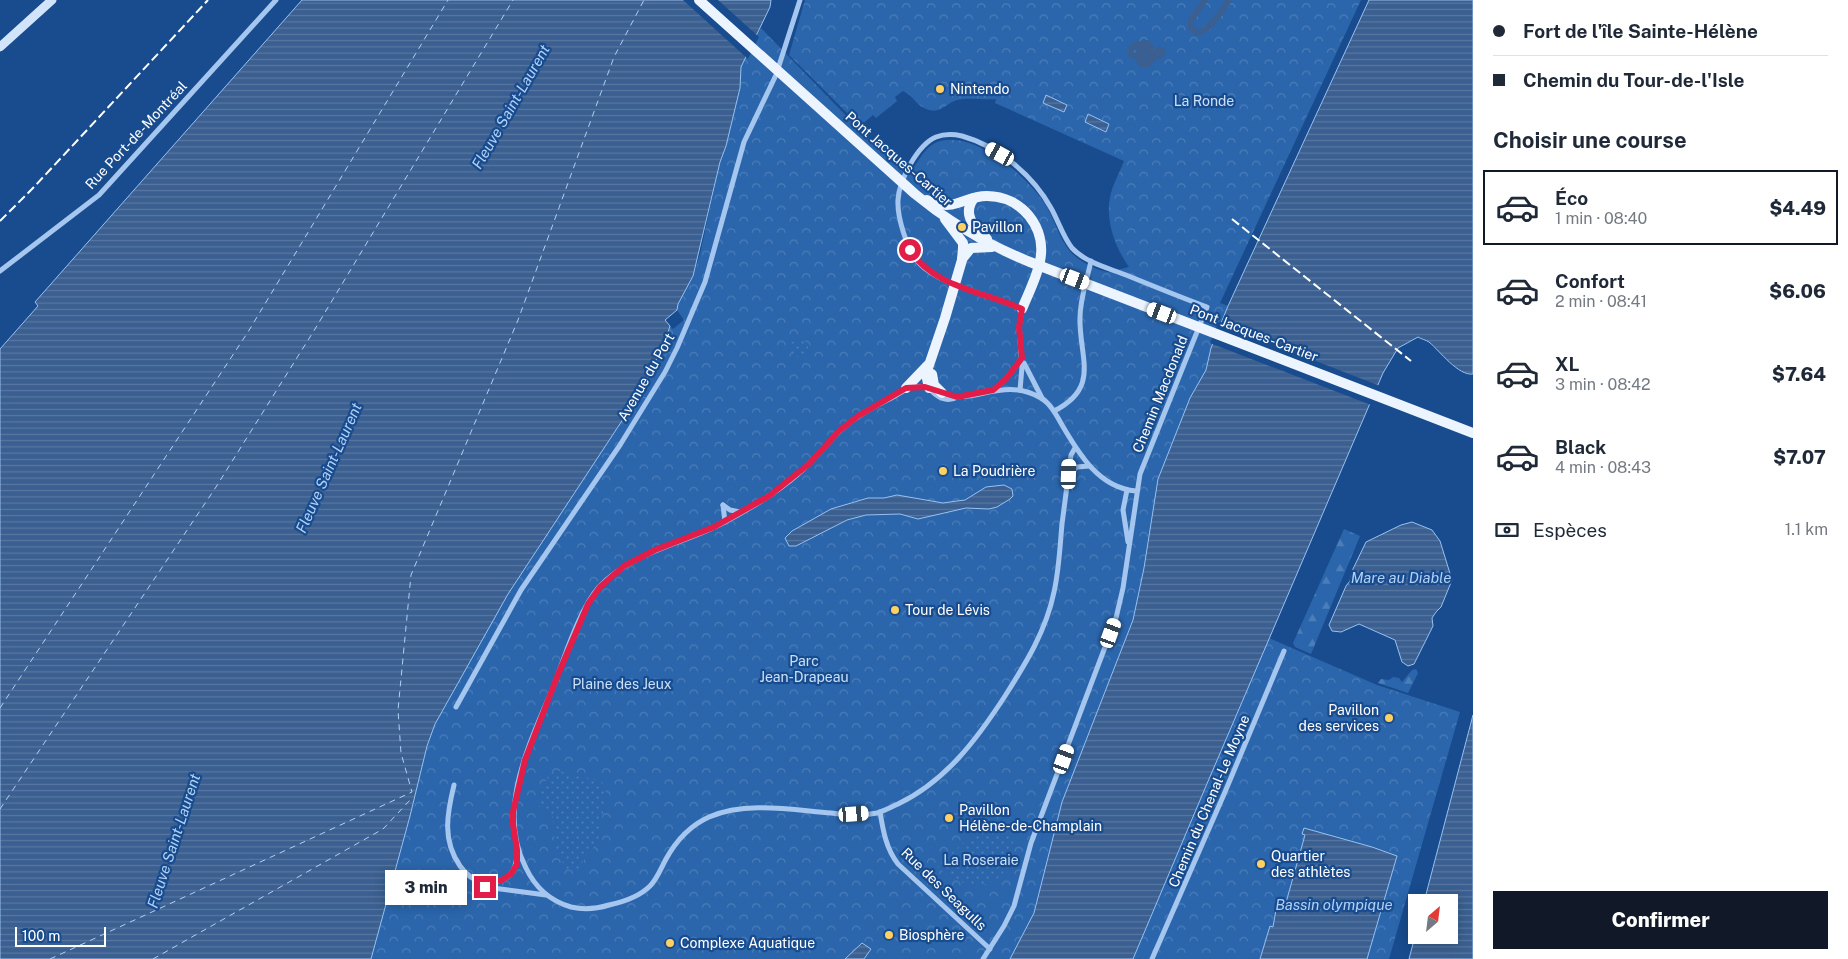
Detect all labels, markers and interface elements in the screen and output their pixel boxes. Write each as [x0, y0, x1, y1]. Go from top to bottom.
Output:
text: Fort de l'île Sainte-Hélène [1523, 20, 1758, 42]
water label: Fleuve Saint-Laurent [468, 41, 553, 172]
text: Chemin du Tour-de-l'Isle [1523, 69, 1744, 91]
street label: Rue Port-de-Montréal [82, 78, 190, 192]
place label: Nintendo [950, 81, 1010, 97]
marker: Nintendo [934, 83, 946, 95]
park label: La Ronde [1174, 93, 1234, 109]
street label: Pont Jacques-Cartier [842, 108, 956, 210]
text: Choisir une course [1493, 127, 1687, 153]
car [983, 140, 1016, 168]
icon: car [1495, 185, 1540, 230]
text: Éco [1555, 187, 1588, 209]
text: $4.49 [1769, 197, 1826, 219]
text: 1 min · 08:40 [1555, 209, 1647, 228]
place label: Pavillon [972, 219, 1023, 235]
marker: Pavillon [956, 221, 968, 233]
route start [899, 239, 921, 261]
car [1058, 267, 1091, 291]
icon: car [1495, 268, 1540, 313]
text: Confort [1555, 270, 1625, 292]
text: $6.06 [1769, 280, 1826, 302]
text: 2 min · 08:41 [1555, 292, 1647, 311]
car [1145, 301, 1178, 325]
street label: Pont Jacques-Cartier [1188, 301, 1320, 365]
street label: Avenue du Port [614, 330, 678, 424]
street label: Chemin Macdonald [1129, 333, 1191, 455]
icon: car [1495, 351, 1540, 396]
text: XL [1555, 353, 1580, 375]
text: $7.64 [1772, 363, 1826, 385]
text: 3 min · 08:42 [1555, 375, 1651, 394]
water label: Fleuve Saint-Laurent [292, 400, 365, 535]
icon: car [1495, 434, 1540, 479]
text: Black [1555, 436, 1606, 458]
text: $7.07 [1773, 446, 1826, 468]
text: 4 min · 08:43 [1555, 458, 1651, 477]
car [1060, 459, 1077, 489]
place label: La Poudrière [953, 463, 1035, 479]
marker: La Poudrière [937, 465, 949, 477]
icon: cash [1493, 516, 1521, 544]
text: Espèces [1533, 519, 1607, 541]
text: 1.1 km [1785, 520, 1828, 539]
water label: Mare au Diable [1351, 569, 1451, 586]
place label: Tour de Lévis [905, 602, 990, 618]
marker: Tour de Lévis [889, 604, 901, 616]
car [1098, 616, 1123, 650]
park label: Parc Jean-Drapeau [759, 653, 849, 685]
park label: Plaine des Jeux [572, 676, 672, 692]
place label: Pavillon des services [1299, 702, 1379, 734]
street label: Chemin du Chenal-Le Moyne [1165, 712, 1253, 890]
marker: Pavillon des services [1383, 712, 1395, 724]
car [1051, 742, 1076, 776]
water label: Fleuve Saint-Laurent [144, 771, 203, 910]
place label: Pavillon Hélène-de-Champlain [959, 802, 1102, 834]
car [838, 805, 869, 823]
marker: Pavillon Hélène-de-Champlain [943, 812, 955, 824]
street label: Rue des Seagulls [898, 844, 990, 934]
place label: Quartier des athlètes [1271, 848, 1350, 880]
park label: La Roseraie [943, 852, 1019, 868]
marker: Quartier des athlètes [1255, 858, 1267, 870]
callout: 3 min [385, 870, 468, 904]
route end [474, 876, 496, 898]
text: 3 min [405, 878, 447, 897]
button: Confirmer [1493, 891, 1828, 949]
north arrow [1408, 894, 1458, 944]
map controls [1408, 894, 1458, 944]
water label: Bassin olympique [1275, 896, 1393, 913]
scale bar [15, 924, 106, 947]
place label: Biosphère [899, 927, 965, 943]
text: 100 m [22, 928, 60, 944]
marker: Biosphère [883, 929, 895, 941]
place label: Complexe Aquatique [680, 935, 815, 951]
marker: Complexe Aquatique [664, 937, 676, 949]

